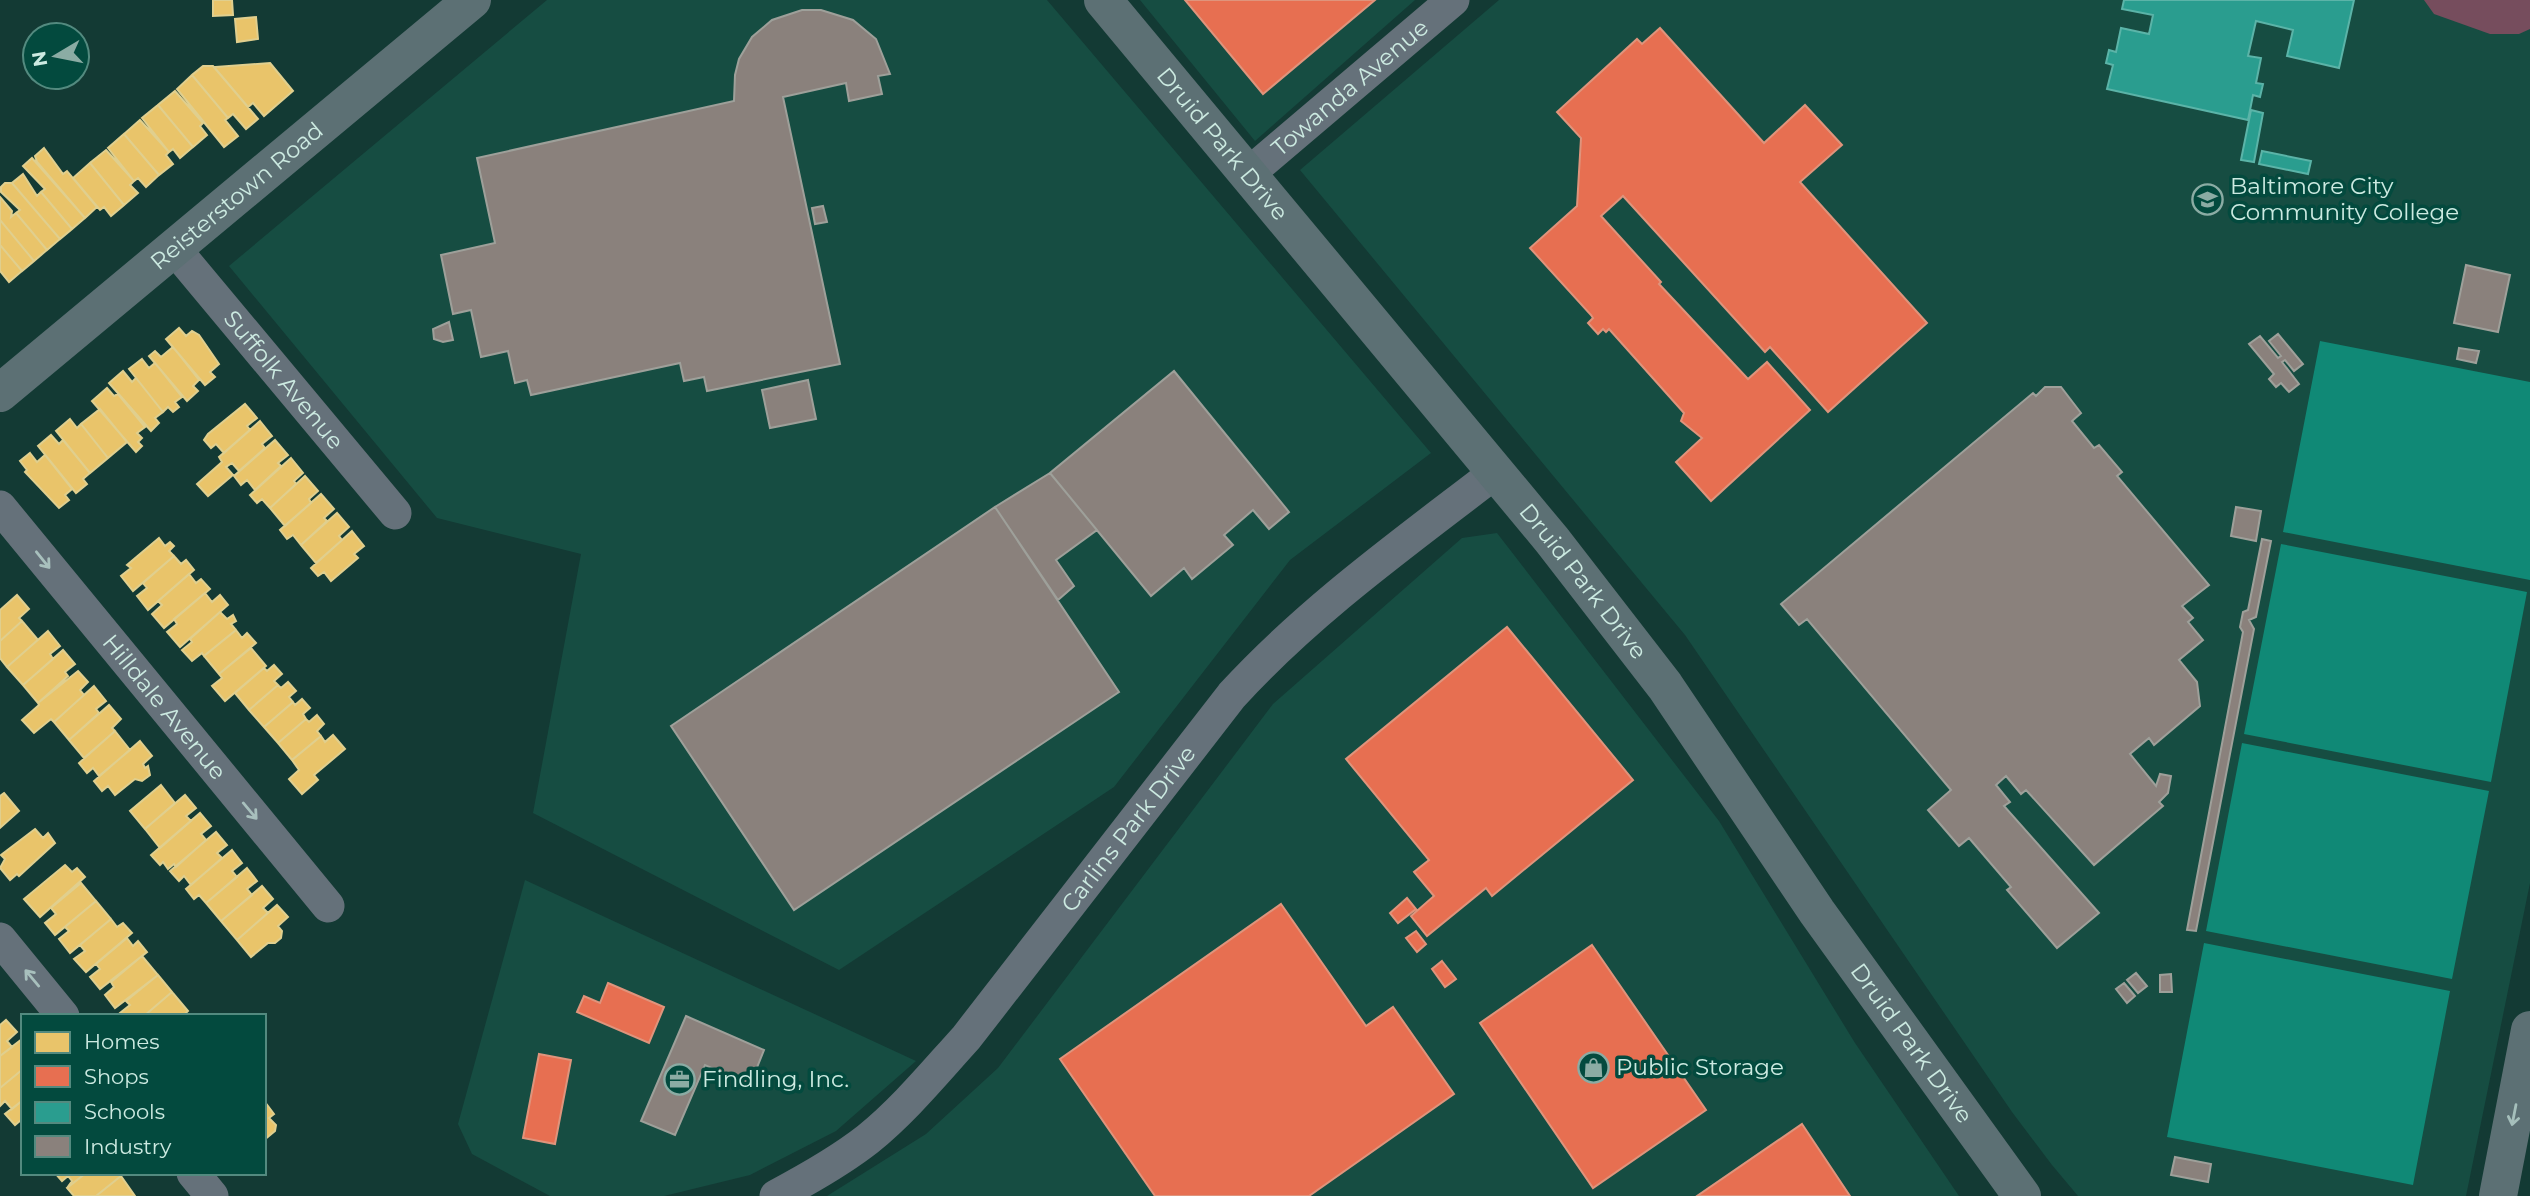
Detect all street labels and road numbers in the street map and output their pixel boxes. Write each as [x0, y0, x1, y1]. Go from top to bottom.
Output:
street label: Towanda Avenue [1266, 13, 1434, 162]
street label: Druid Park Drive [1151, 62, 1294, 226]
street label: Reisterstown Road [145, 116, 329, 276]
street label: Suffolk Avenue [218, 305, 350, 455]
street label: Druid Park Drive [1513, 498, 1653, 665]
street label: Hilldale Avenue [97, 629, 232, 785]
street label: Carlins Park Drive [1055, 740, 1201, 917]
street label: Druid Park Drive [1845, 958, 1979, 1129]

